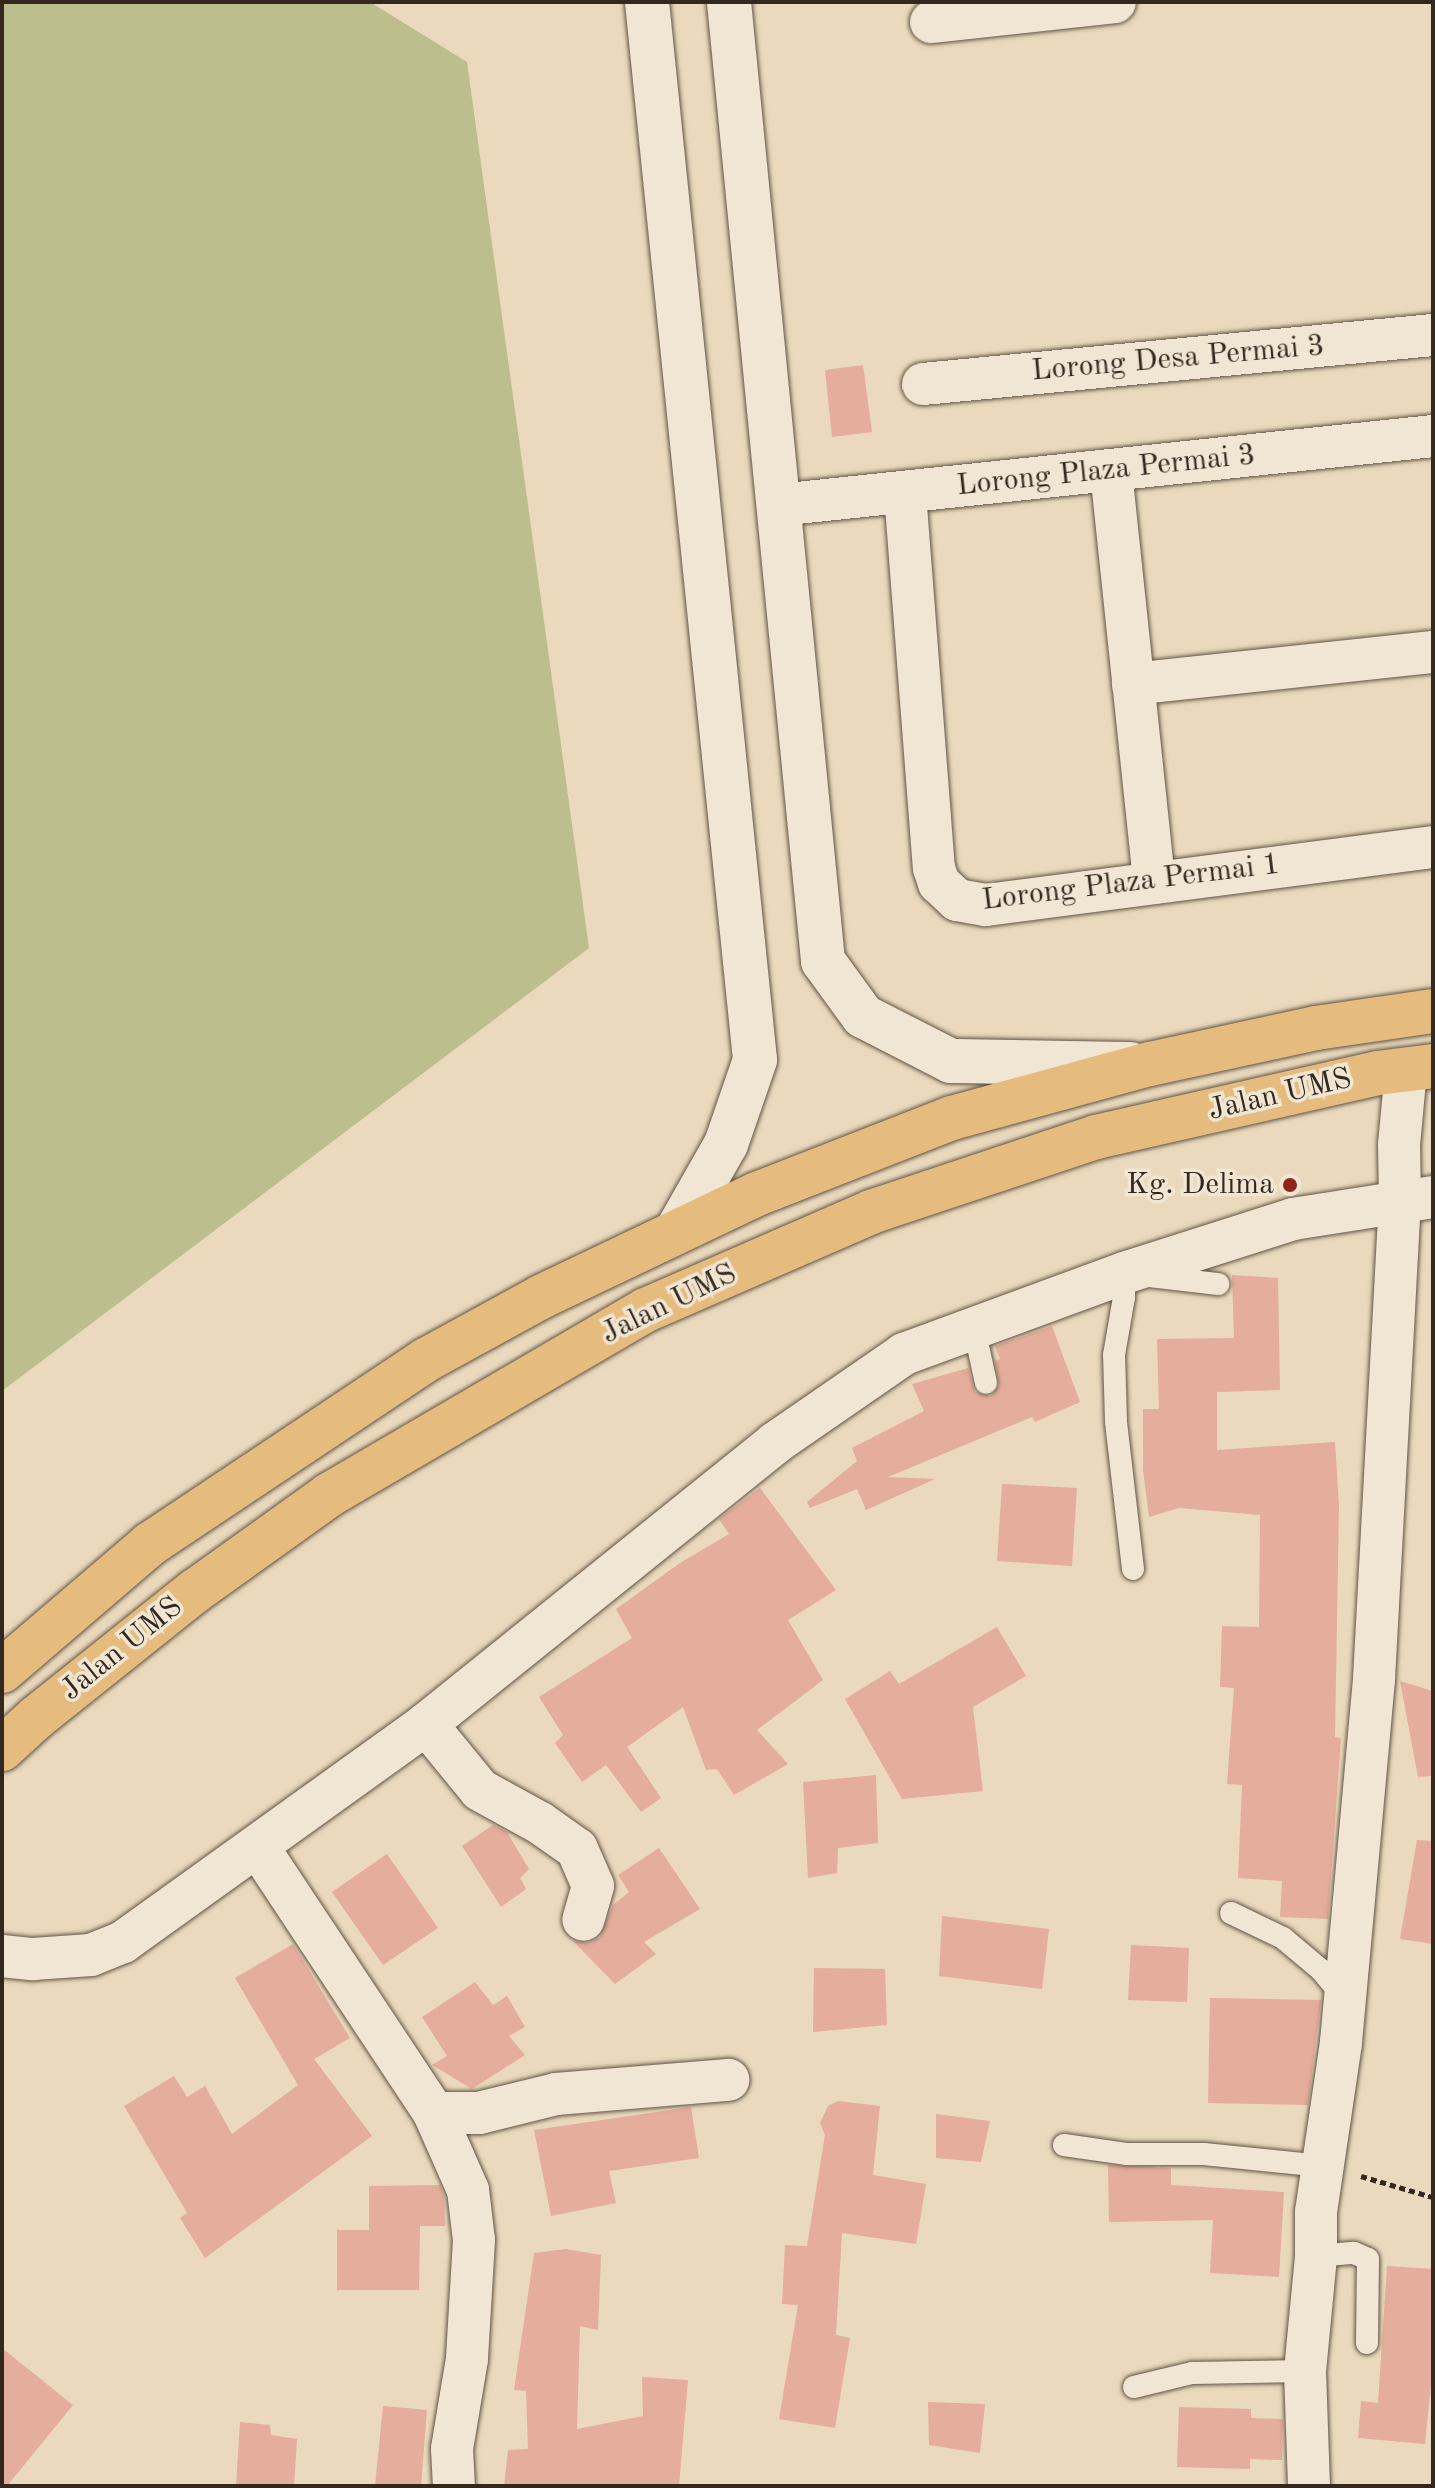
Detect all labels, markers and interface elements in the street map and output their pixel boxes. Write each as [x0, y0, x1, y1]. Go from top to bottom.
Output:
street label: Lorong Desa Permai 3 [1030, 328, 1326, 390]
street label: Lorong Plaza Permai 3 [955, 437, 1257, 505]
street label: Lorong Plaza Permai 1 [980, 847, 1282, 919]
street label: Jalan UMS [1205, 1061, 1355, 1129]
place label: Kg. Delima [1126, 1167, 1274, 1203]
marker: Kg. Delima [1281, 1176, 1299, 1194]
street label: Jalan UMS [596, 1256, 742, 1352]
street label: Jalan UMS [54, 1589, 190, 1709]

